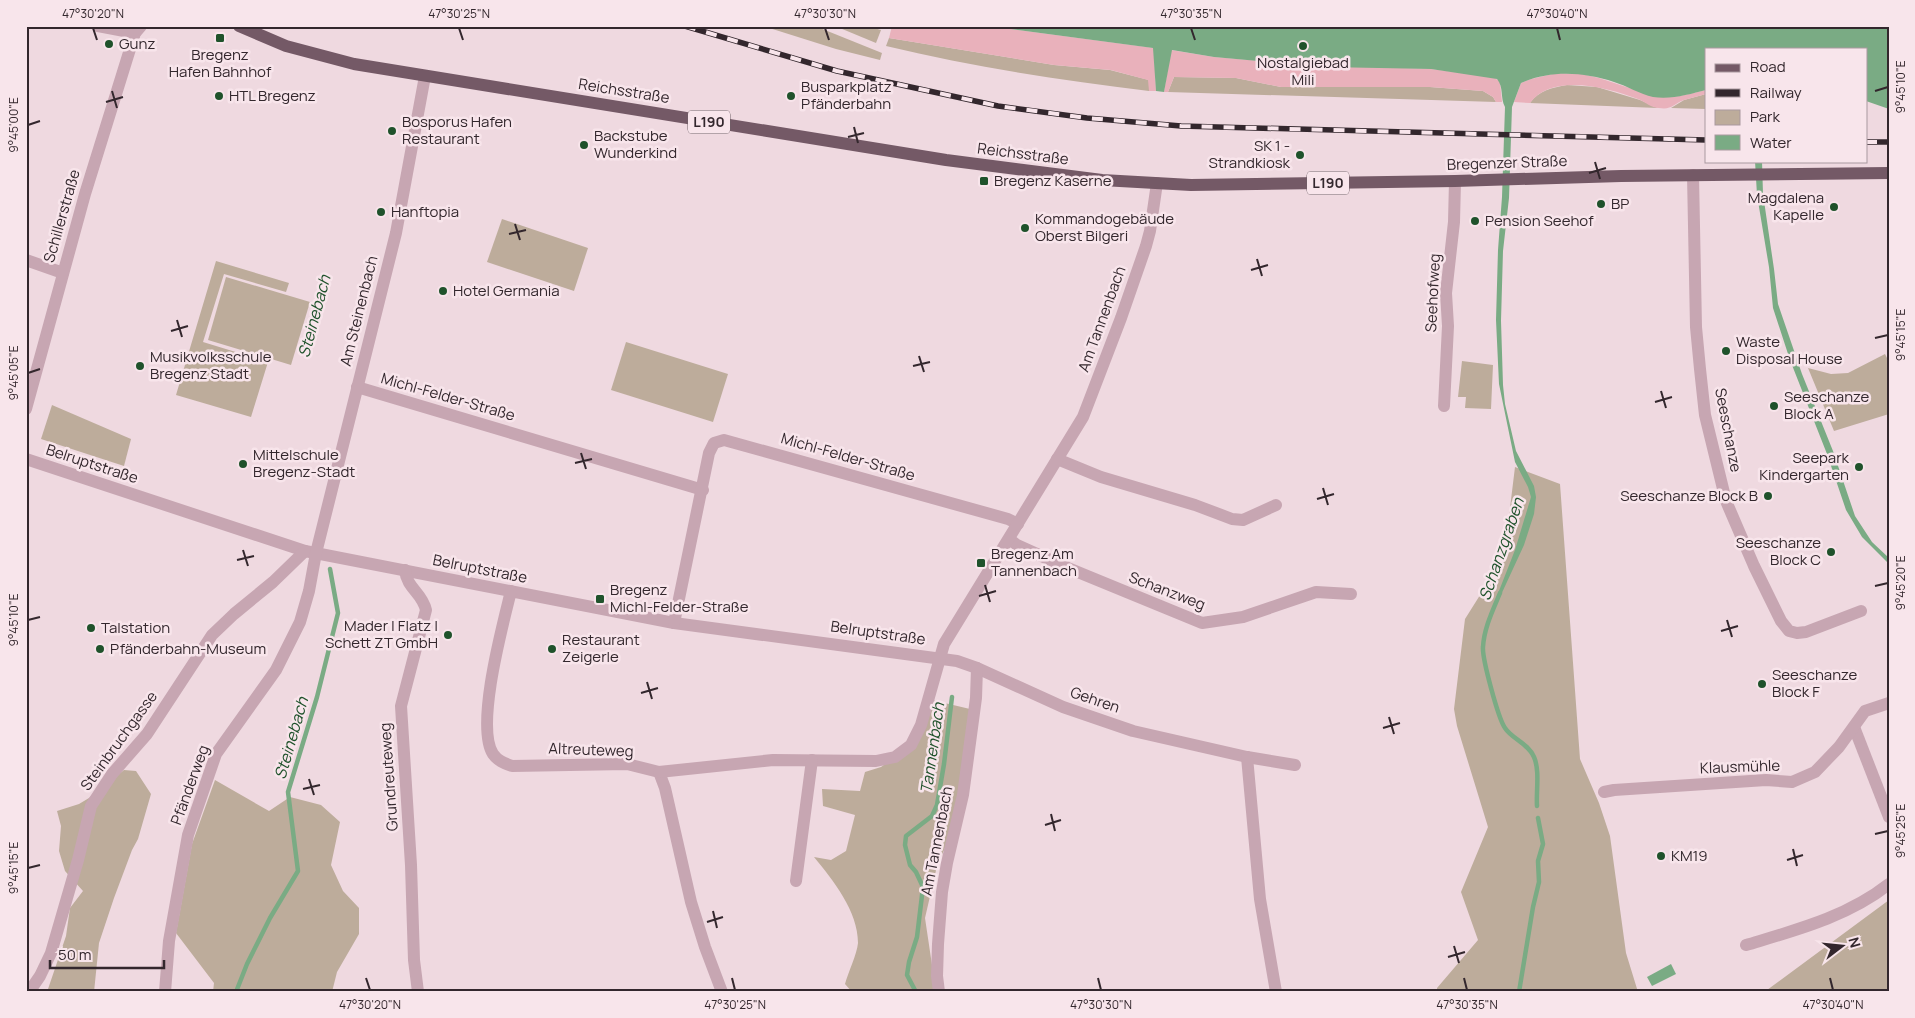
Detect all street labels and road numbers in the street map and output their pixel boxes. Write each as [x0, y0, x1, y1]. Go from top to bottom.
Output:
street label: Reichsstraße [577, 73, 671, 108]
road number: L190 [688, 110, 730, 134]
street label: Reichsstraße [976, 137, 1070, 170]
street label: Bregenzer Straße [1446, 150, 1568, 175]
street label: Schillerstraße [38, 167, 85, 265]
road number: L190 [1307, 172, 1349, 194]
street label: Am Steinenbach [335, 253, 382, 368]
street label: Seehofweg [1420, 253, 1445, 333]
street label: Am Tannenbach [1073, 263, 1130, 375]
street label: Michl-Felder-Straße [379, 367, 518, 426]
street label: Seeschanze [1710, 386, 1747, 474]
street label: Michl-Felder-Straße [779, 427, 918, 486]
street label: Belruptstraße [43, 439, 141, 488]
street label: Belruptstraße [431, 549, 529, 588]
street label: Schanzweg [1126, 566, 1209, 615]
street label: Belruptstraße [829, 615, 927, 650]
street label: Gehren [1068, 681, 1123, 718]
street label: Steinbruchgasse [75, 687, 162, 795]
street label: Grundreuteweg [374, 722, 403, 832]
street label: Altreuteweg [548, 738, 634, 761]
street label: Pfänderweg [165, 742, 214, 828]
street label: Klausmühle [1699, 755, 1781, 778]
street label: Am Tannenbach [916, 784, 957, 897]

